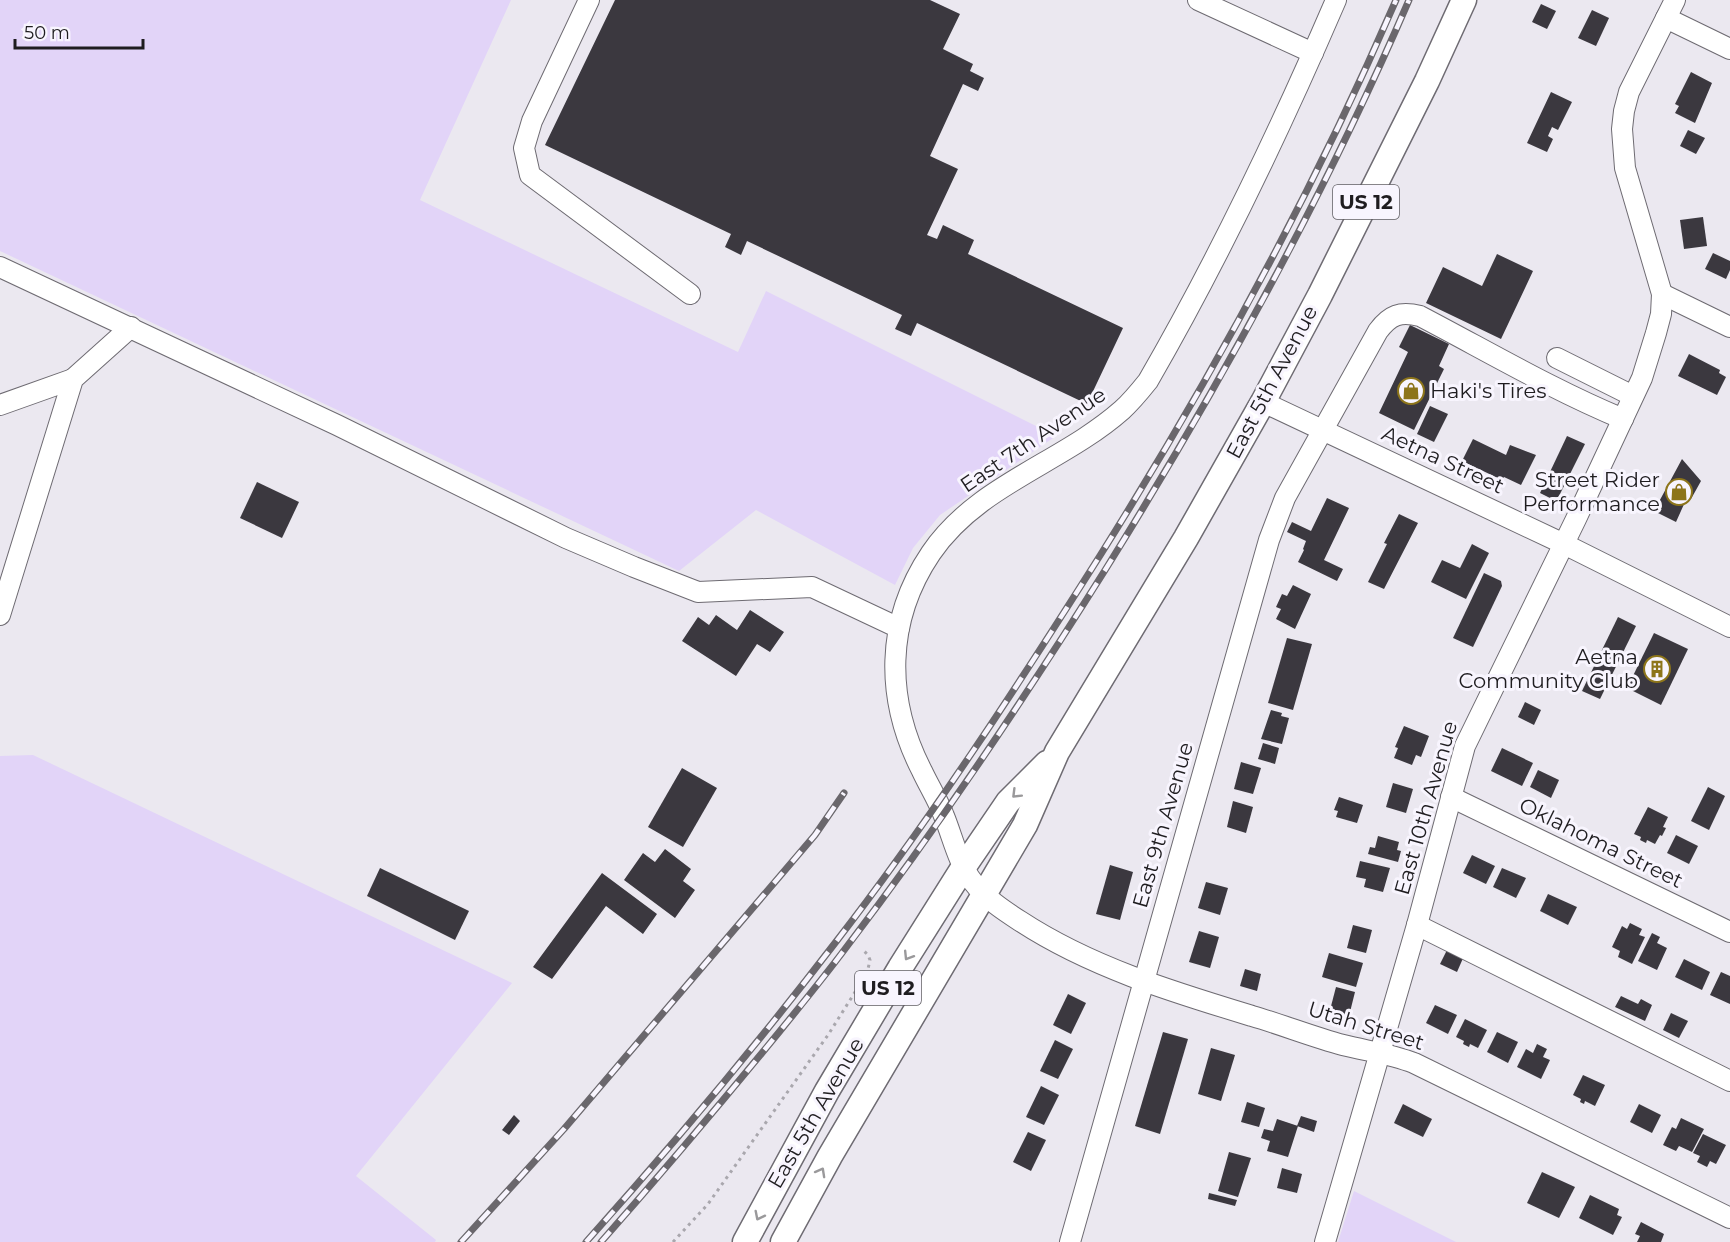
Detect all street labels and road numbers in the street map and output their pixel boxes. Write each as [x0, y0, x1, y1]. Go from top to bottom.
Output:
road number: US 12 [1333, 185, 1399, 219]
street label: East 5th Avenue [1221, 301, 1322, 463]
street label: East 7th Avenue [955, 382, 1110, 498]
street label: Aetna Street [1378, 420, 1508, 499]
street label: East 10th Avenue [1389, 718, 1462, 898]
street label: East 9th Avenue [1127, 739, 1198, 911]
street label: Oklahoma Street [1515, 792, 1687, 893]
road number: US 12 [855, 971, 921, 1005]
street label: Utah Street [1305, 996, 1427, 1055]
street label: East 5th Avenue [762, 1033, 869, 1193]

